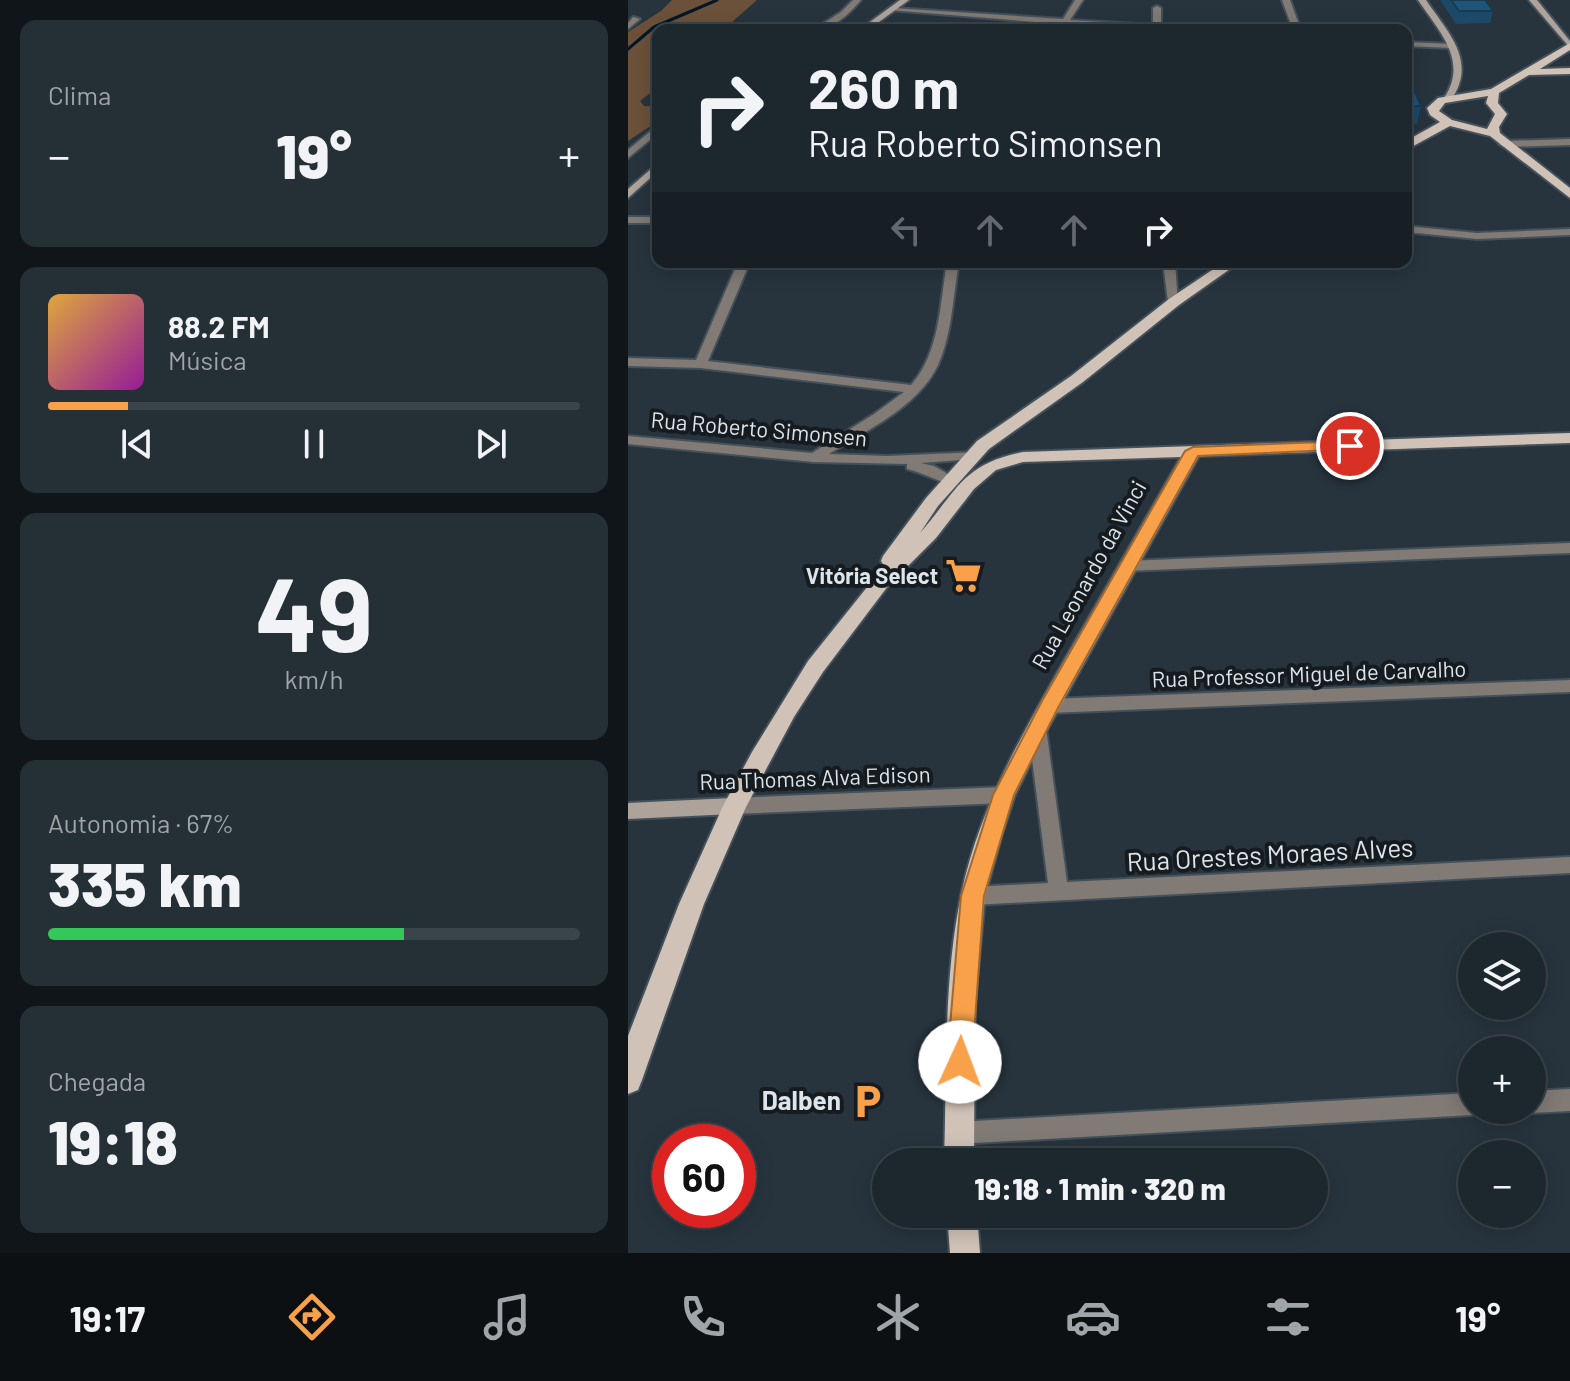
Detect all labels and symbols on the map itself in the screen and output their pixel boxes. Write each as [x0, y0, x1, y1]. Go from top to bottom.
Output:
street label: Rua Roberto Simonsen [650, 406, 868, 450]
pin [1316, 412, 1384, 480]
street label: Rua Leonardo da Vinci [1025, 476, 1151, 673]
supermarket icon: Vitória Select [945, 557, 983, 595]
place label: Vitória Select [806, 562, 938, 588]
street label: Rua Professor Miguel de Carvalho [1151, 655, 1467, 691]
street label: Rua Thomas Alva Edison [699, 760, 931, 794]
street label: Rua Orestes Moraes Alves [1126, 831, 1414, 876]
position arrow [918, 1020, 1002, 1104]
parking icon: Dalben [848, 1082, 886, 1120]
place label: Dalben [762, 1084, 841, 1115]
speed limit sign: 60 [652, 1124, 756, 1228]

